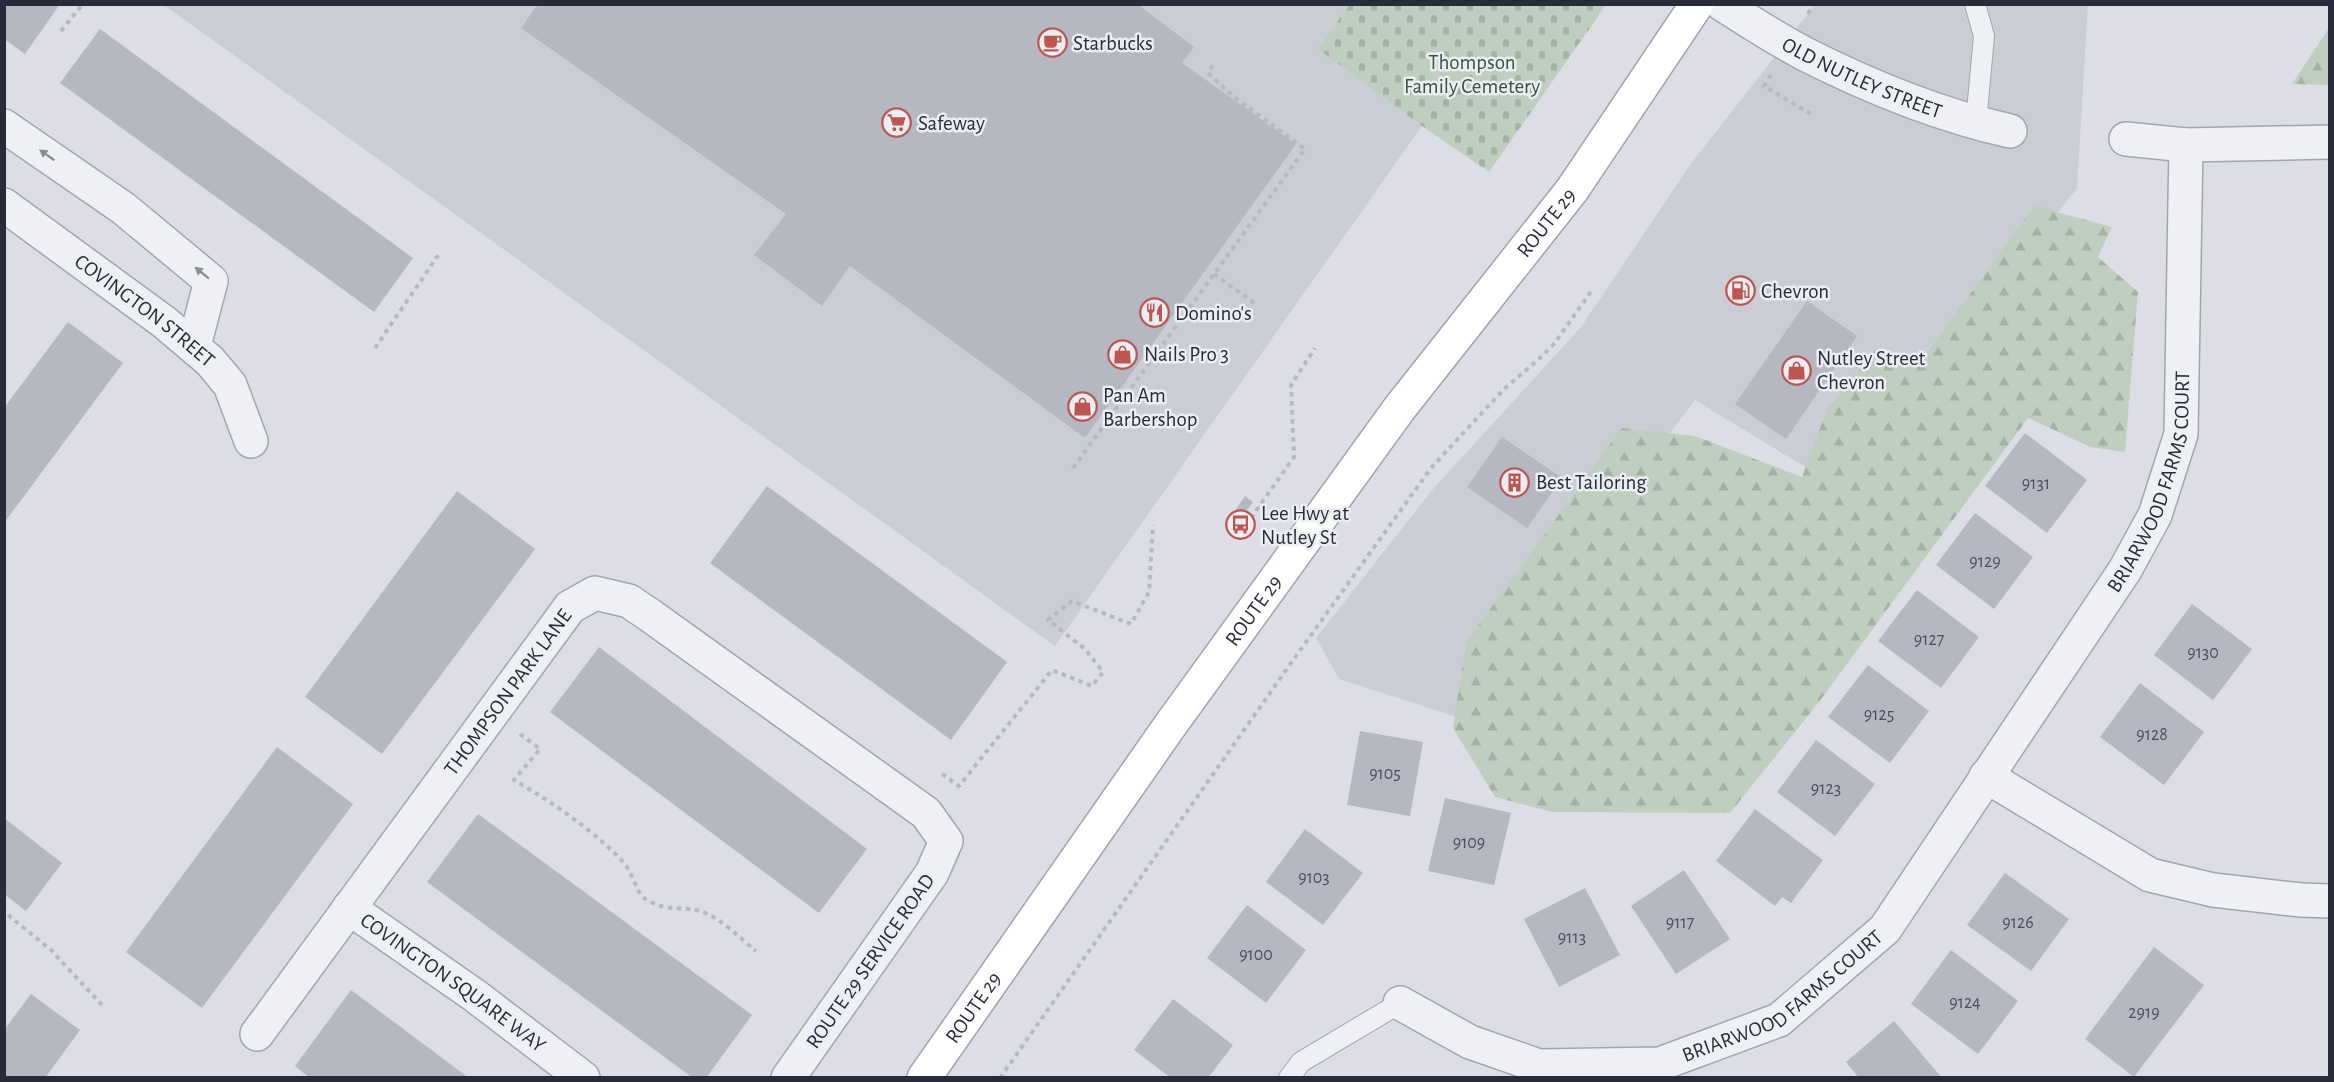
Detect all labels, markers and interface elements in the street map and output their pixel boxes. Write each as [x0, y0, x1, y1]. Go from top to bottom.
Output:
cafe icon: Starbucks [1036, 27, 1068, 59]
place label: Starbucks [1073, 33, 1153, 54]
street label: OLD NUTLEY STREET [1778, 34, 1945, 122]
park label: Thompson Family Cemetery [1404, 52, 1540, 97]
supermarket icon: Safeway [881, 107, 913, 139]
place label: Safeway [918, 113, 985, 134]
one-way arrow [39, 149, 55, 161]
street label: ROUTE 29 [1513, 185, 1580, 261]
street label: COVINGTON STREET [71, 250, 219, 371]
one-way arrow [195, 267, 210, 280]
fuel station icon: Chevron [1724, 275, 1756, 307]
place label: Chevron [1761, 281, 1829, 302]
restaurant icon: Domino's [1138, 297, 1170, 329]
place label: Domino's [1175, 303, 1252, 324]
shop icon: Nails Pro 3 [1107, 338, 1139, 370]
place label: Nails Pro 3 [1144, 344, 1229, 365]
place label: Nutley Street Chevron [1817, 348, 1926, 393]
shop icon: Nutley Street Chevron [1780, 354, 1812, 386]
street label: BRIARWOOD FARMS COURT [2103, 371, 2193, 596]
place label: Pan Am Barbershop [1103, 385, 1198, 430]
shop icon: Pan Am Barbershop [1066, 391, 1098, 423]
building icon: Best Tailoring [1499, 466, 1531, 498]
place label: Best Tailoring [1536, 472, 1647, 493]
house number: 9131 [2022, 475, 2050, 493]
place label: Lee Hwy at Nutley St [1261, 503, 1349, 548]
bus stop icon: Lee Hwy at Nutley St [1224, 509, 1256, 541]
house number: 9129 [1969, 553, 2001, 571]
street label: ROUTE 29 [1221, 572, 1286, 650]
street label: THOMPSON PARK LANE [440, 605, 576, 779]
house number: 9127 [1914, 631, 1944, 649]
house number: 9130 [2187, 644, 2219, 662]
house number: 9125 [1864, 706, 1894, 724]
house number: 9128 [2136, 726, 2168, 744]
house number: 9105 [1369, 765, 1401, 783]
house number: 9123 [1811, 780, 1841, 798]
house number: 9109 [1453, 834, 1485, 852]
house number: 9103 [1298, 869, 1330, 887]
street label: ROUTE 29 SERVICE ROAD [802, 870, 939, 1052]
street label: COVINGTON SQUARE WAY [356, 909, 549, 1056]
house number: 9117 [1666, 914, 1694, 932]
house number: 9126 [2002, 914, 2034, 932]
street label: BRIARWOOD FARMS COURT [1679, 926, 1887, 1066]
house number: 9113 [1558, 929, 1586, 947]
house number: 9100 [1239, 946, 1273, 964]
street label: ROUTE 29 [942, 968, 1006, 1047]
house number: 9124 [1949, 994, 1981, 1012]
house number: 2919 [2128, 1004, 2160, 1022]

